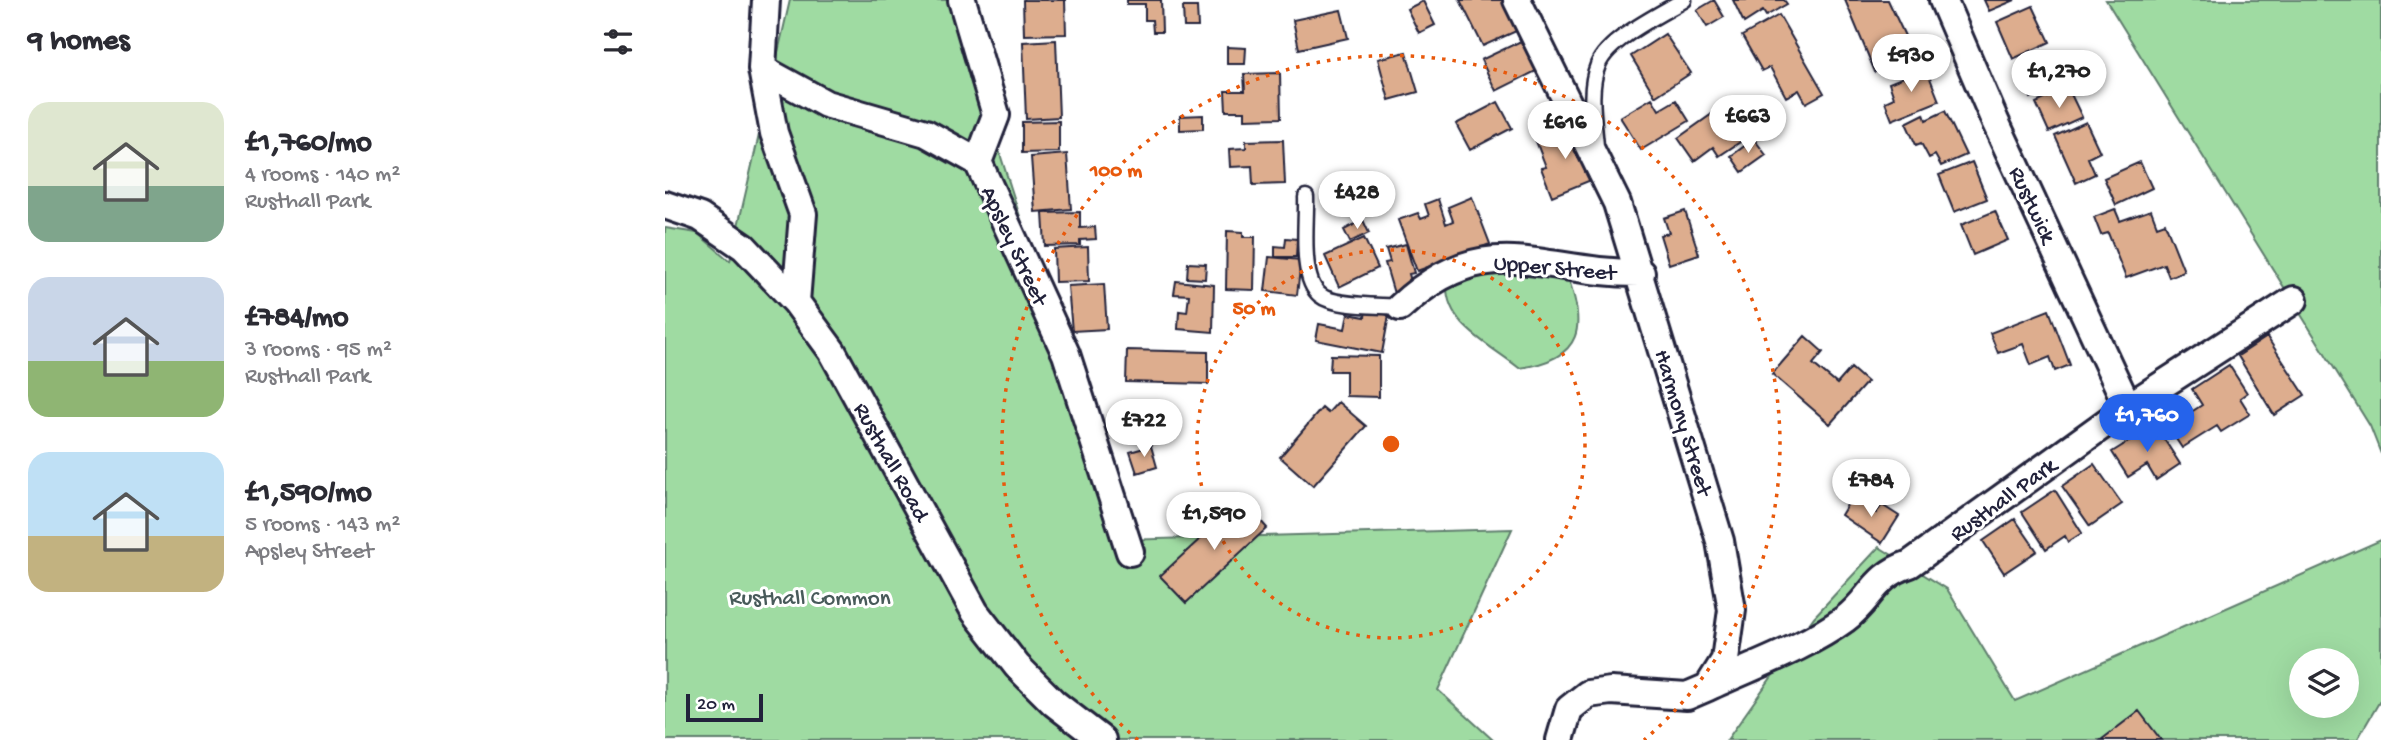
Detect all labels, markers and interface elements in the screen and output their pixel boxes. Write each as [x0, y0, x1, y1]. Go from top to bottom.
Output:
icon: filters [599, 23, 637, 61]
text: 9 homes [28, 25, 130, 60]
pin: £930 [1870, 34, 1952, 94]
text: £930 [1888, 43, 1934, 70]
pin: £1,270 [2002, 50, 2116, 110]
text: £1,270 [2027, 59, 2091, 86]
pin: £663 [1707, 96, 1789, 155]
pin: £616 [1524, 102, 1606, 161]
text: £663 [1725, 104, 1771, 131]
text: £616 [1544, 110, 1586, 137]
text: £1,760/mo [245, 127, 372, 162]
icon: home [84, 130, 168, 214]
text: 100 m [1089, 160, 1142, 185]
text: 4 rooms · 140 m² [245, 162, 400, 189]
street label: Rustwick [2001, 163, 2061, 251]
pin: £428 [1316, 172, 1398, 231]
text: £428 [1335, 180, 1379, 207]
street label: Apsley Street [973, 183, 1053, 312]
text: Rusthall Park [245, 189, 370, 216]
street label: Upper Street [1492, 251, 1619, 288]
text: 50 m [1233, 298, 1276, 323]
text: £784/mo [245, 302, 349, 337]
icon: home [84, 305, 168, 389]
text: 3 rooms · 95 m² [245, 337, 392, 364]
street label: Harmony Street [1647, 347, 1717, 501]
text: Rusthall Park [245, 364, 370, 391]
pin: £1,760 [2090, 394, 2204, 454]
street label: Rusthall Road [846, 399, 934, 528]
pin: £722 [1103, 400, 1185, 459]
text: £1,760 [2115, 403, 2179, 430]
text: £722 [1122, 408, 1166, 435]
centre of rings [1379, 432, 1403, 456]
street label: Rusthall Park [1945, 451, 2065, 549]
pin: £784 [1830, 460, 1912, 519]
text: £784 [1848, 468, 1894, 495]
text: £1,590/mo [245, 477, 372, 512]
icon: home [84, 480, 168, 564]
pin: £1,590 [1157, 492, 1271, 552]
text: £1,590 [1182, 501, 1246, 528]
text: 5 rooms · 143 m² [245, 512, 400, 539]
text: Apsley Street [245, 539, 373, 566]
park label: Rusthall Common [729, 586, 891, 613]
map controls [2289, 648, 2359, 718]
button: layers [2289, 648, 2359, 718]
scale bar [686, 691, 763, 723]
text: 20 m [697, 694, 735, 717]

